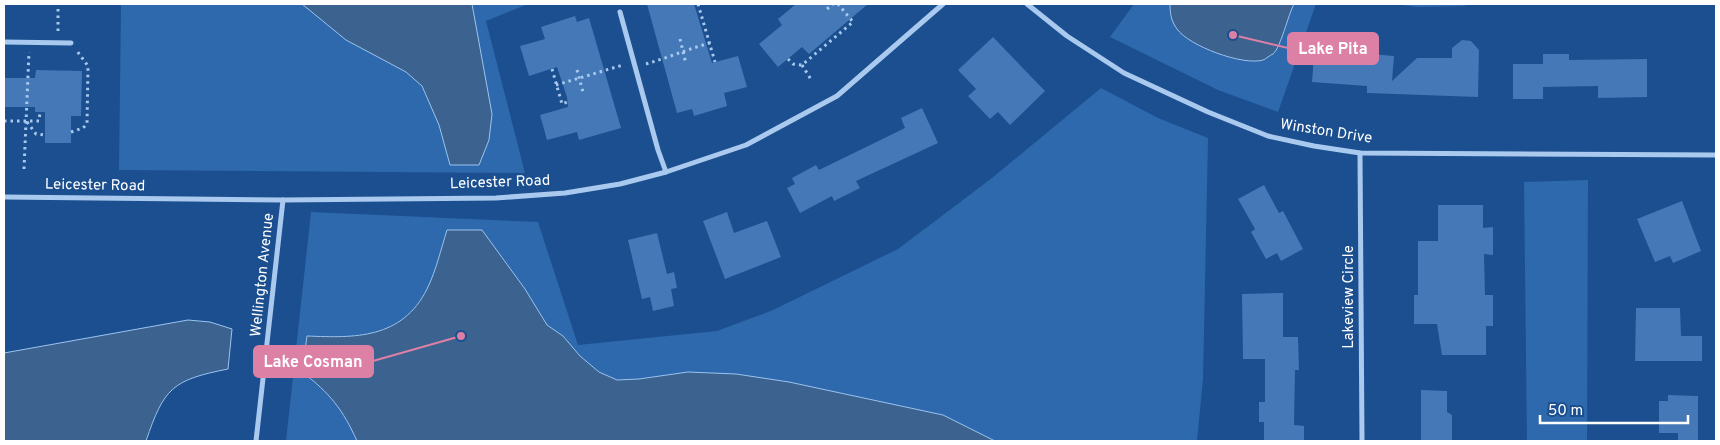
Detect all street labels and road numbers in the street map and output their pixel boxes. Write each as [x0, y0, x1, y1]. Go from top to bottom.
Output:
street label: Winston Drive [1279, 115, 1373, 149]
street label: Leicester Road [449, 172, 551, 194]
street label: Leicester Road [45, 176, 145, 196]
street label: Wellington Avenue [247, 212, 279, 338]
street label: Lakeview Circle [1340, 245, 1359, 349]

